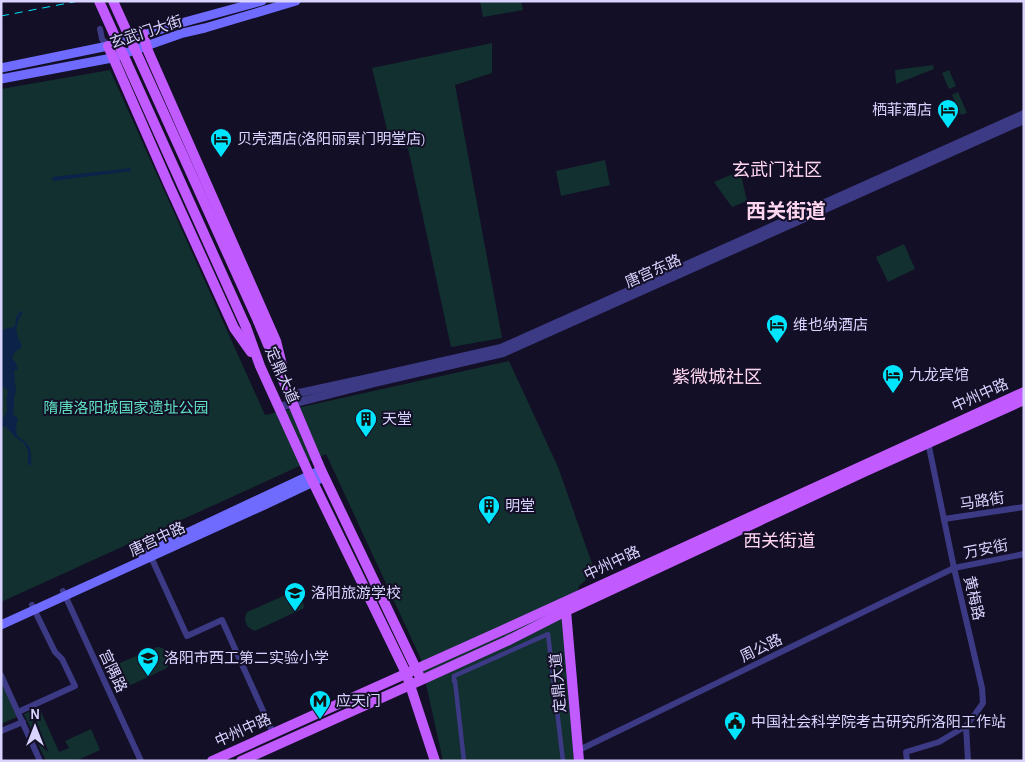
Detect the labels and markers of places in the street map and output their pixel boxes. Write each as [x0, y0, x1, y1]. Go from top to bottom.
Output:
hotel icon: 栖菲酒店 [936, 98, 960, 129]
place label: 栖菲酒店 [872, 102, 932, 118]
hotel icon: 贝壳酒店(洛阳丽景门明堂店) [209, 127, 233, 158]
place label: 贝壳酒店(洛阳丽景门明堂店) [237, 131, 426, 147]
hotel icon: 维也纳酒店 [765, 313, 789, 344]
place label: 维也纳酒店 [793, 316, 868, 333]
hotel icon: 九龙宾馆 [881, 363, 905, 394]
place label: 九龙宾馆 [909, 366, 969, 383]
building icon: 天堂 [354, 407, 378, 438]
place label: 天堂 [382, 411, 412, 427]
building icon: 明堂 [477, 494, 501, 525]
place label: 明堂 [505, 498, 535, 514]
school or university icon: 洛阳旅游学校 [283, 581, 307, 612]
place label: 洛阳旅游学校 [311, 584, 401, 601]
school or university icon: 洛阳市西工第二实验小学 [136, 646, 160, 677]
place label: 洛阳市西工第二实验小学 [164, 650, 329, 666]
metro station icon: 应天门 [308, 689, 332, 720]
place label: 应天门 [336, 693, 381, 709]
public building icon: 中国社会科学院考古研究所洛阳工作站 [723, 710, 747, 741]
place label: 中国社会科学院考古研究所洛阳工作站 [751, 714, 1006, 730]

